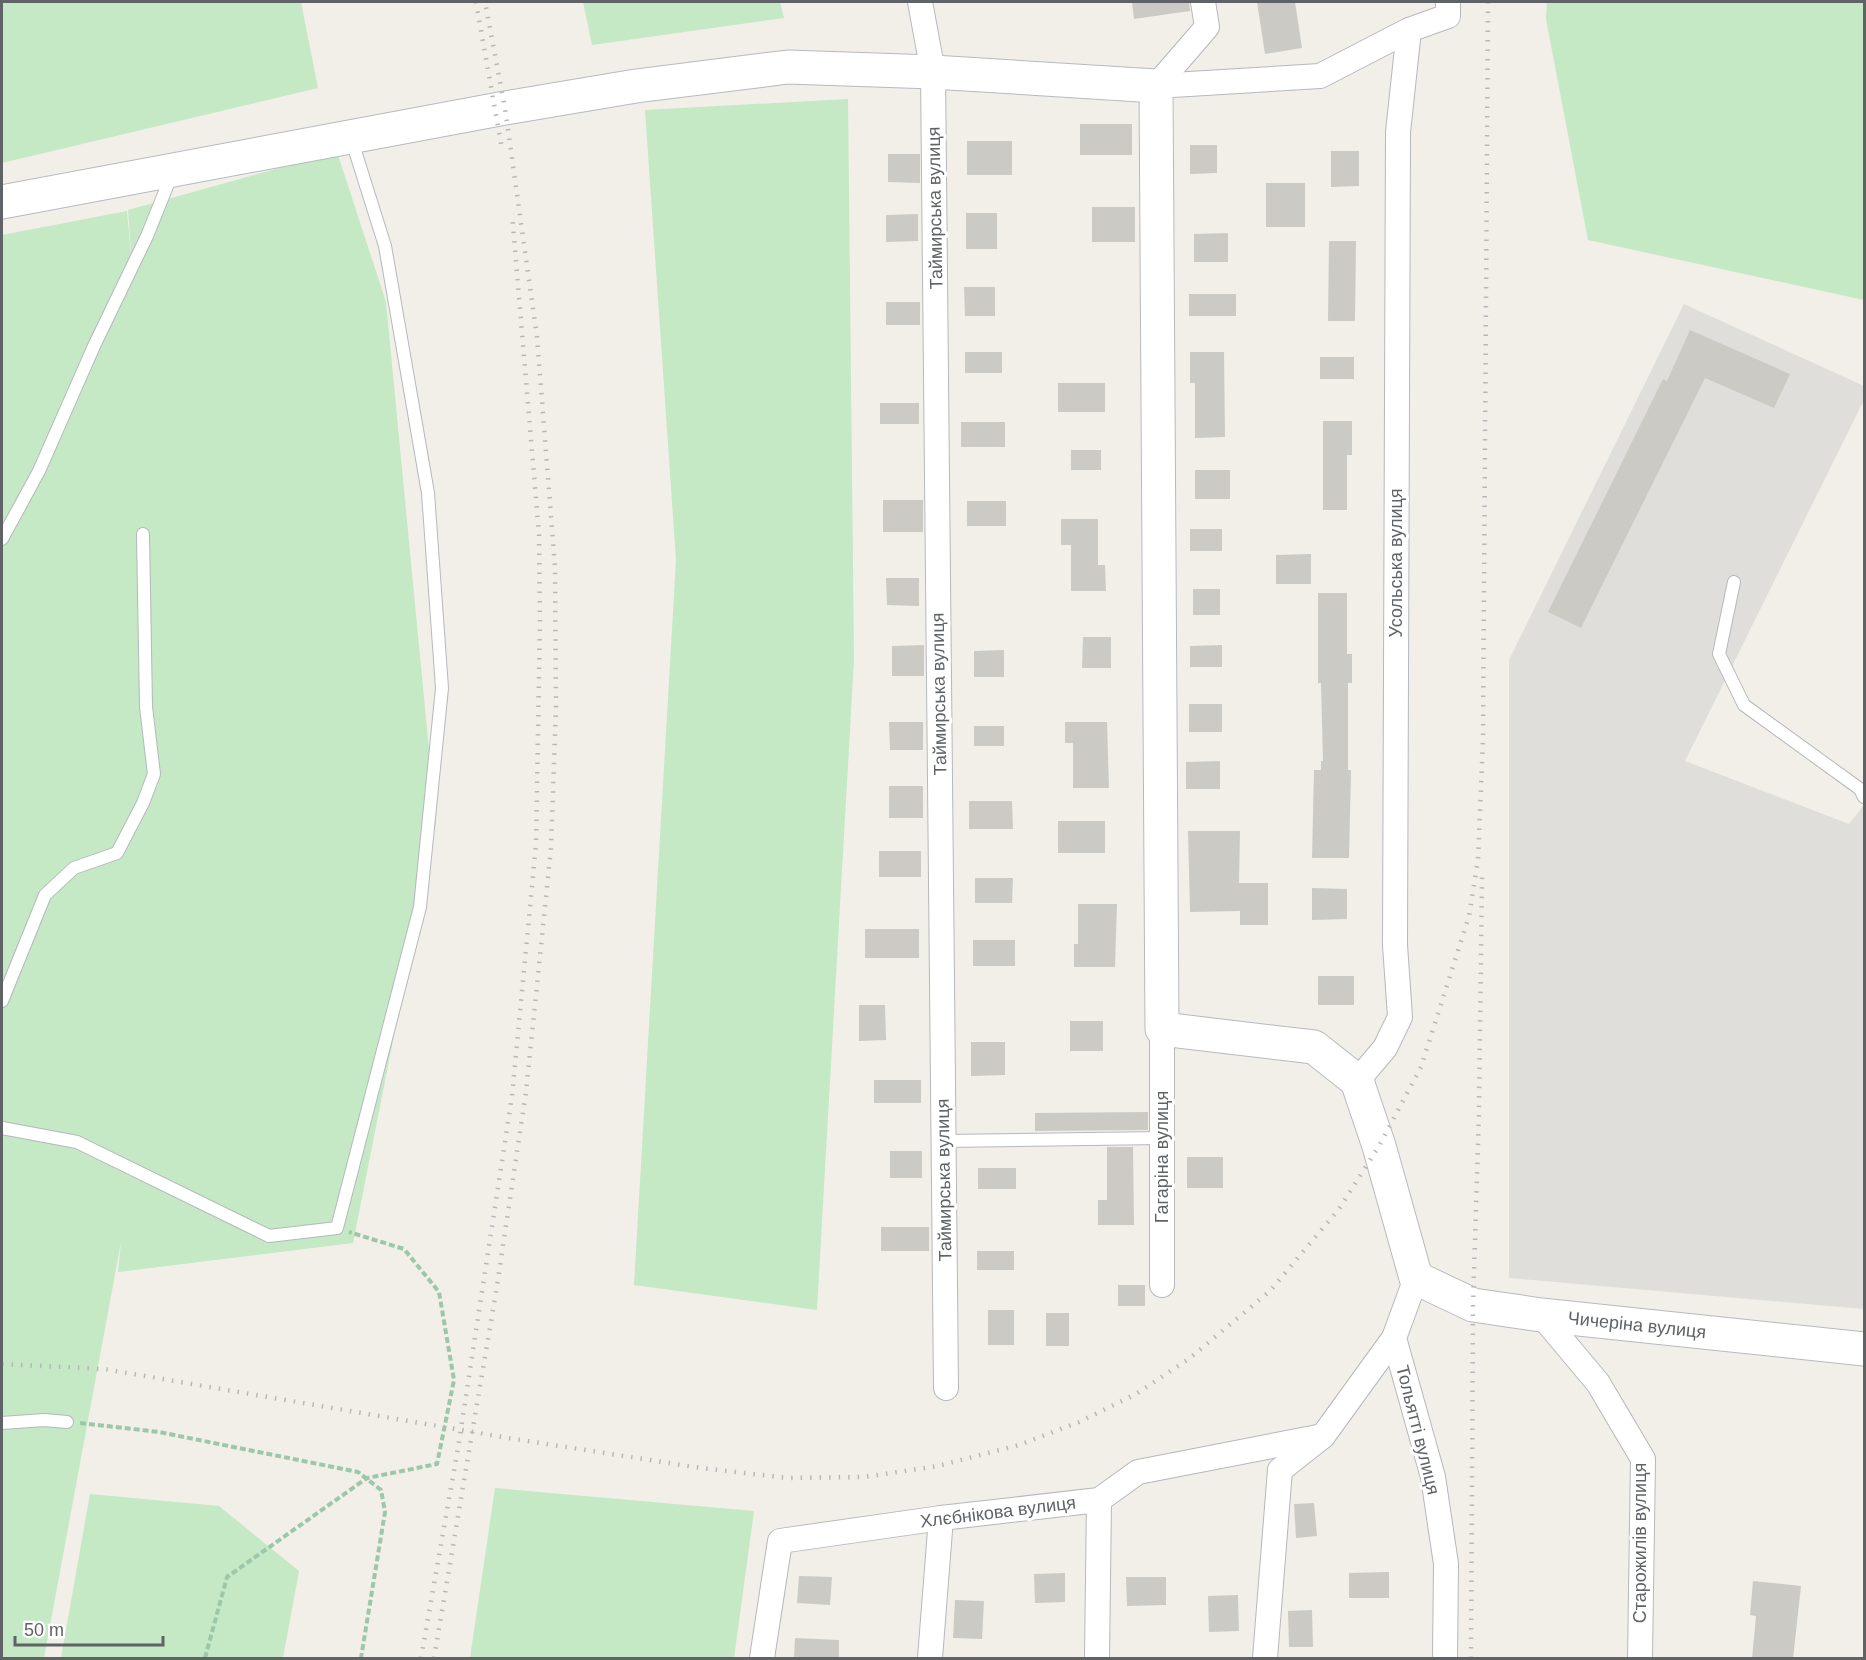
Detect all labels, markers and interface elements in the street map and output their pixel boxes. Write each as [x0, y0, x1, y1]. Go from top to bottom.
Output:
street label: Таймирська вулиця [924, 126, 946, 290]
street label: Усольська вулиця [1386, 489, 1406, 637]
street label: Таймирська вулиця [928, 612, 950, 776]
street label: Гагаріна вулиця [1152, 1091, 1172, 1223]
street label: Таймирська вулиця [933, 1098, 955, 1262]
street label: Чичеріна вулиця [1567, 1308, 1707, 1342]
street label: Тольятті вулиця [1392, 1363, 1444, 1497]
street label: Старожилів вулиця [1630, 1463, 1650, 1623]
street label: Хлєбнікова вулиця [919, 1493, 1077, 1531]
scale bar [15, 1609, 164, 1647]
text: 50 m [24, 1620, 64, 1640]

